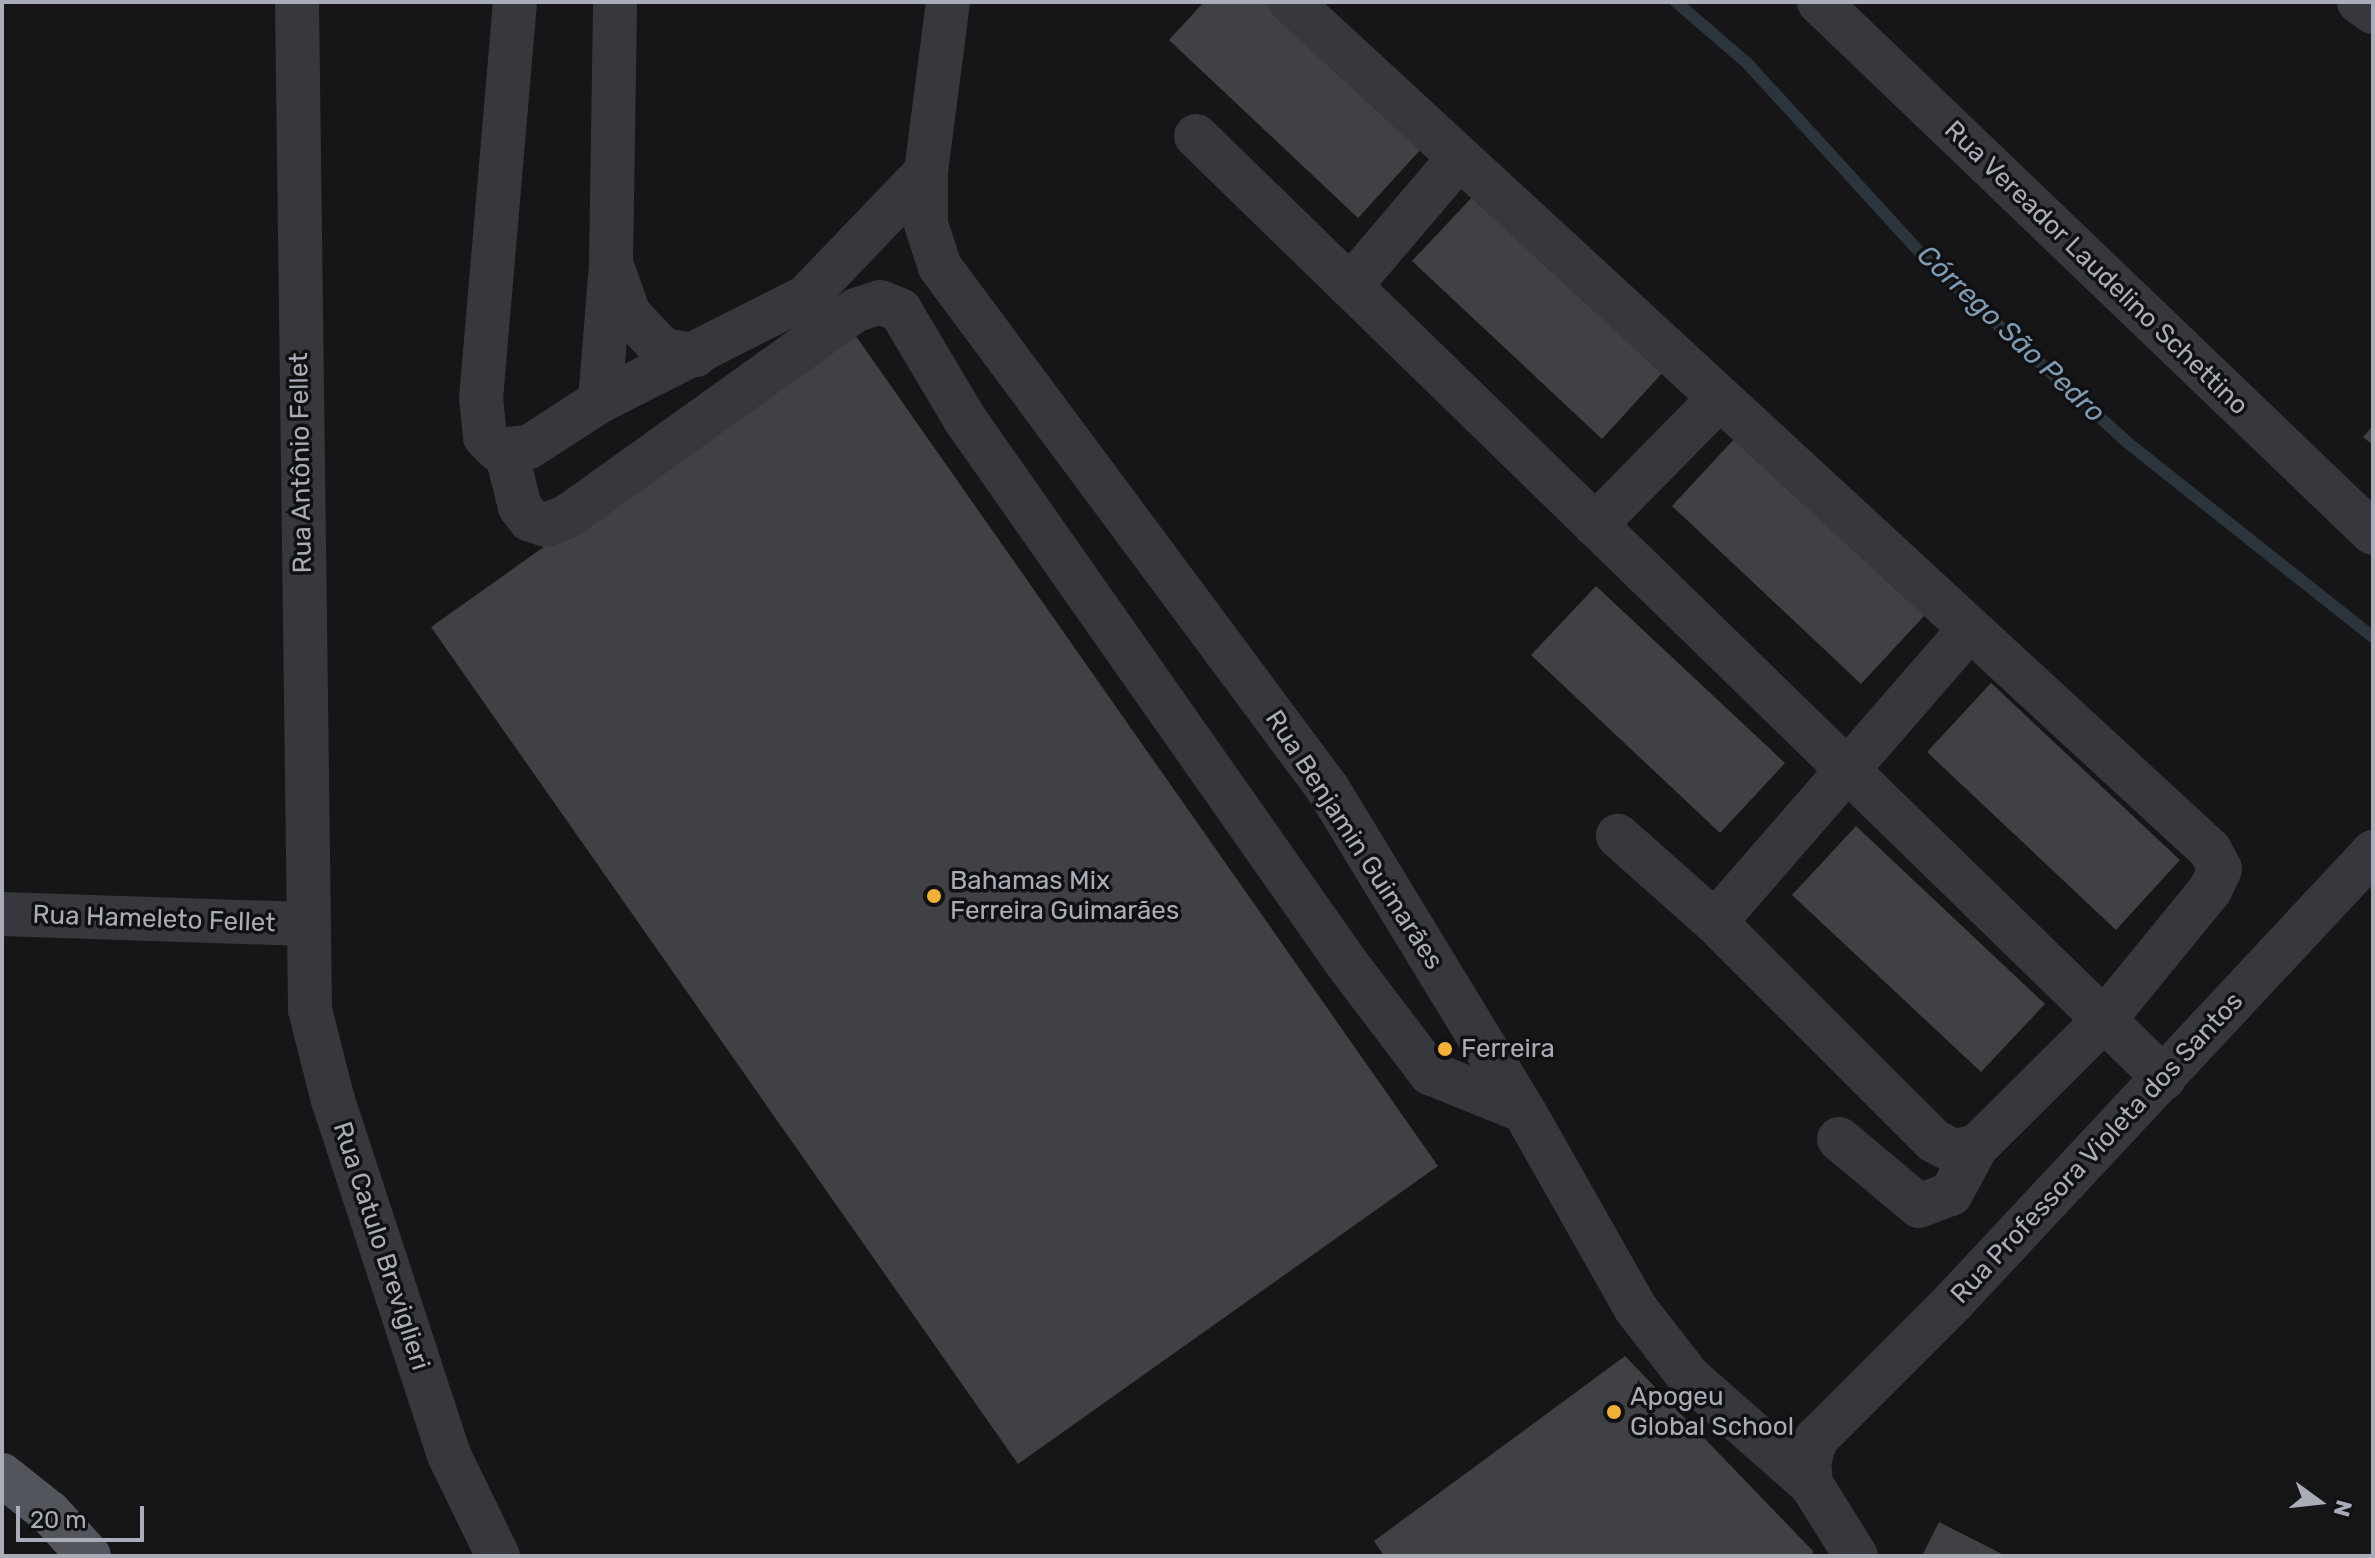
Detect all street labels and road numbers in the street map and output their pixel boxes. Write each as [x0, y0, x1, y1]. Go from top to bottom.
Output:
street label: Rua Vereador Laudelino Schettino [1937, 114, 2255, 422]
street label: Rua Antônio Fellet [283, 352, 319, 574]
street label: Rua Benjamin Guimarães [1259, 705, 1449, 975]
street label: Rua Hameleto Fellet [32, 899, 276, 939]
street label: Rua Professora Violeta dos Santos [1944, 986, 2250, 1310]
street label: Rua Catulo Breviglieri [326, 1118, 436, 1374]

